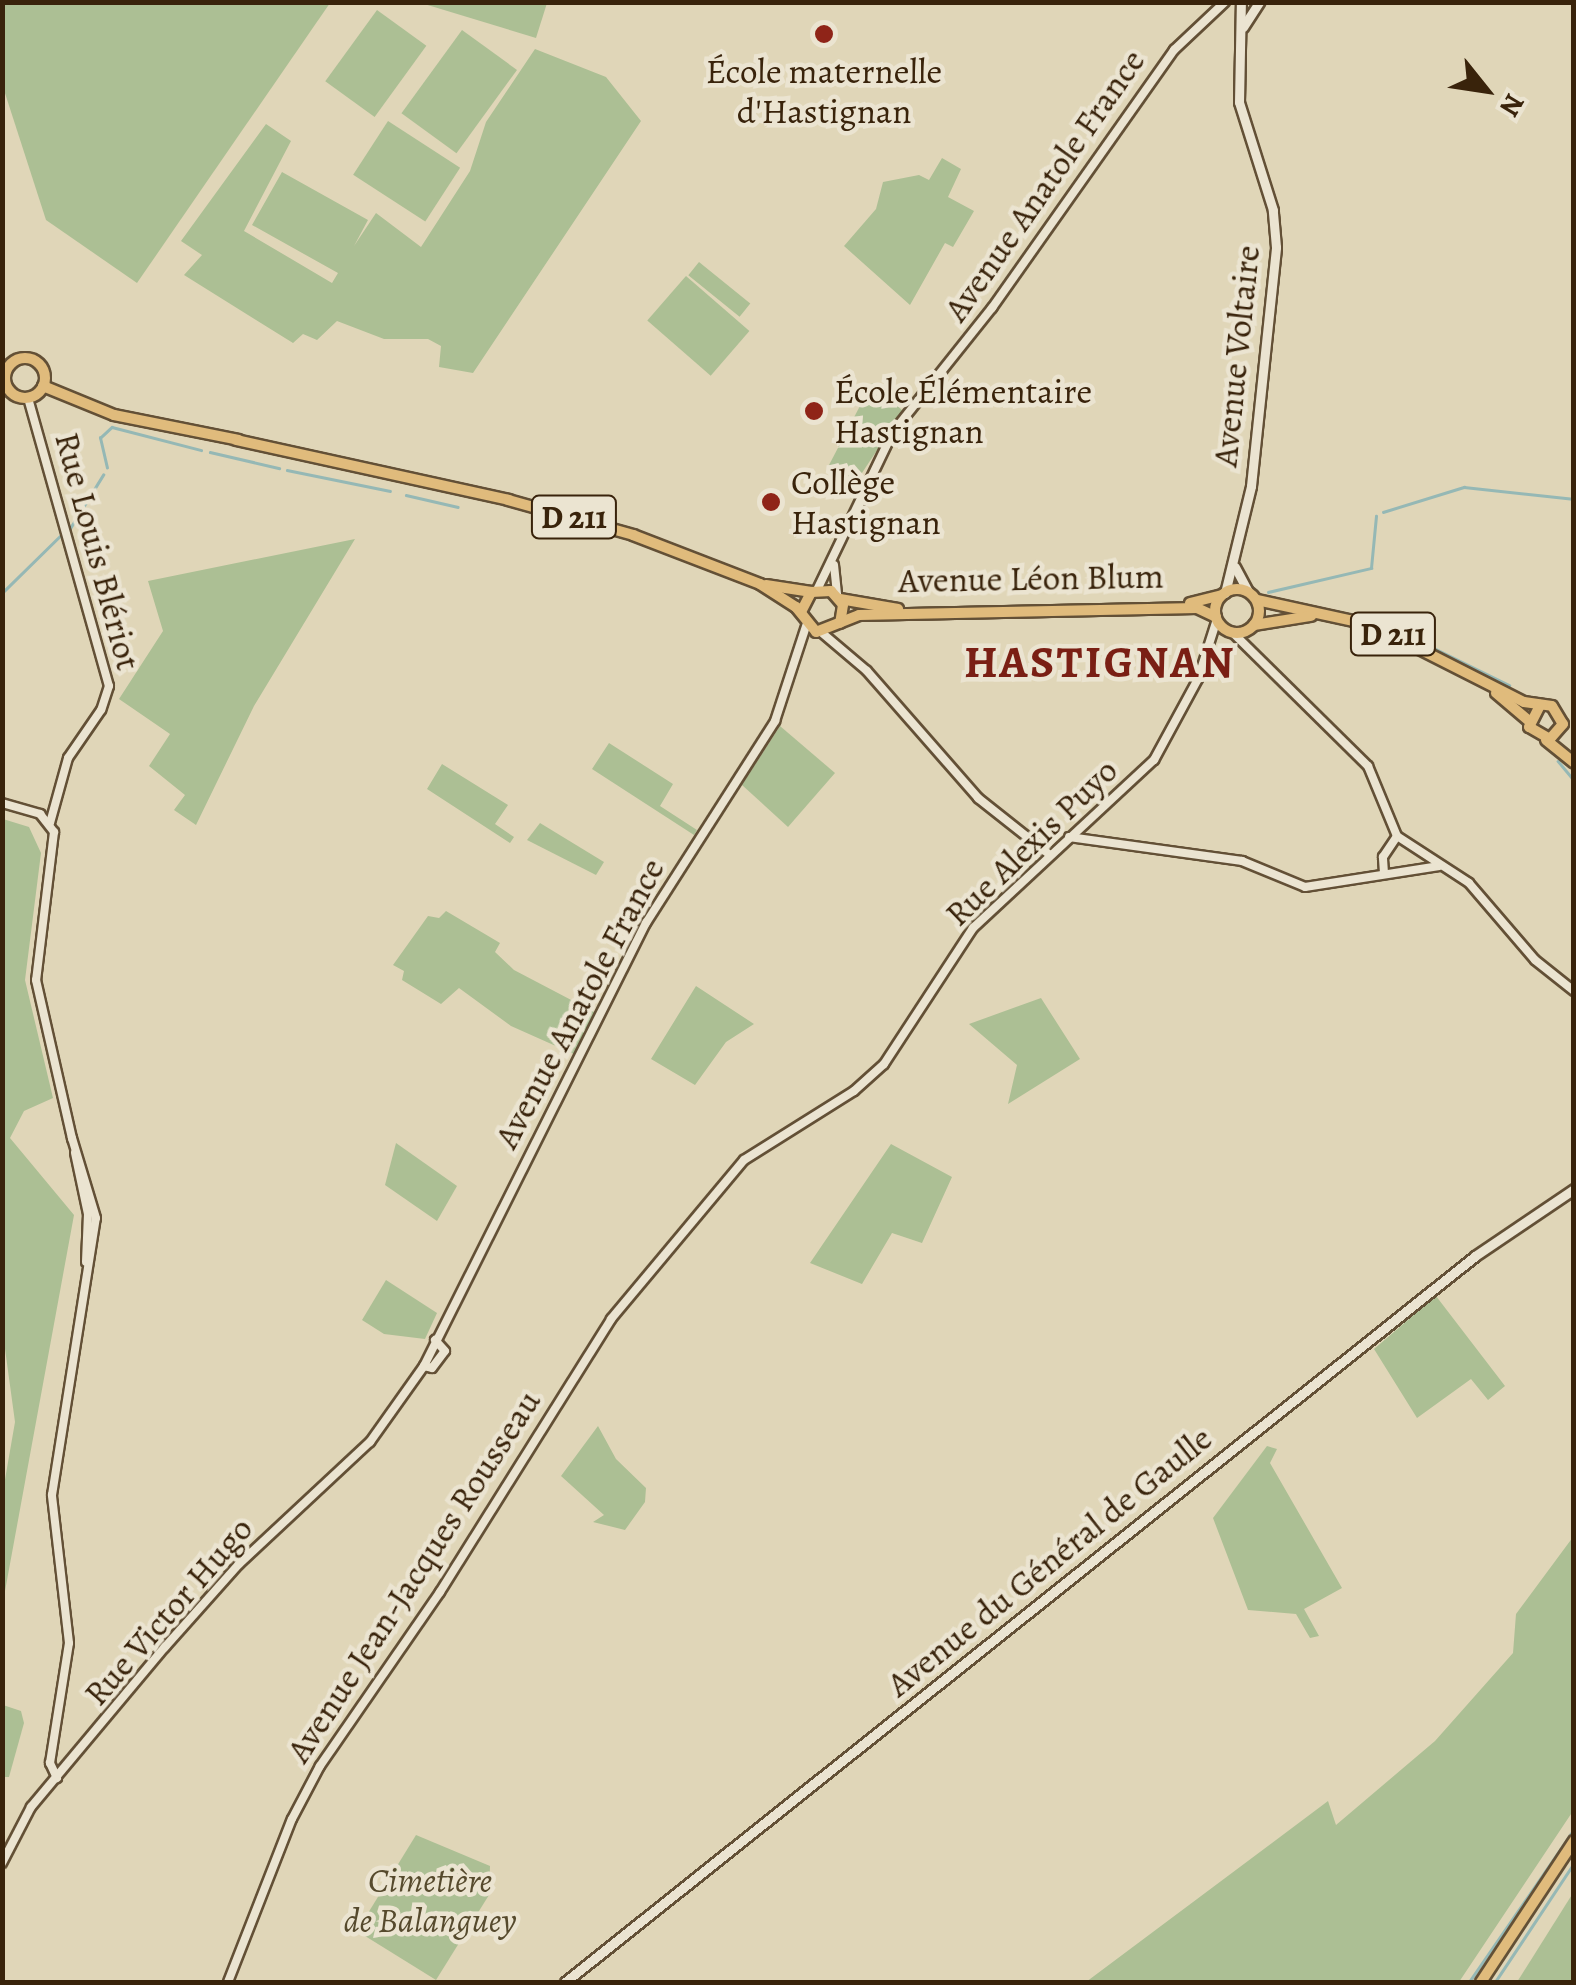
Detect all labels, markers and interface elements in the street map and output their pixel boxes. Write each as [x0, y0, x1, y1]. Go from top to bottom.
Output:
marker: École maternelle d'Hastignan [813, 23, 835, 45]
north arrow [1436, 40, 1536, 140]
street label: Avenue Anatole France [934, 41, 1154, 329]
place label: École maternelle d'Hastignan [706, 50, 942, 132]
text: N [1490, 87, 1534, 123]
street label: Avenue Voltaire [1203, 243, 1269, 469]
place label: École Élémentaire Hastignan [834, 370, 1092, 452]
marker: École Élémentaire Hastignan [803, 400, 825, 422]
street label: Rue Louis Blériot [46, 428, 150, 674]
place label: Collège Hastignan [791, 461, 941, 543]
road number: D 211 [529, 490, 619, 544]
marker: Collège Hastignan [760, 491, 782, 513]
street label: Avenue Léon Blum [898, 555, 1164, 601]
road number: D 211 [1348, 607, 1438, 661]
district label: HASTIGNAN [964, 636, 1236, 690]
street label: Rue Alexis Puyo [936, 749, 1126, 935]
street label: Avenue Anatole France [485, 851, 673, 1155]
street label: Avenue Jean-Jacques Rousseau [277, 1382, 549, 1770]
street label: Avenue du Général de Gaulle [878, 1417, 1220, 1705]
street label: Rue Victor Hugo [75, 1508, 261, 1714]
park label: Cimetière de Balanguey [343, 1859, 517, 1941]

